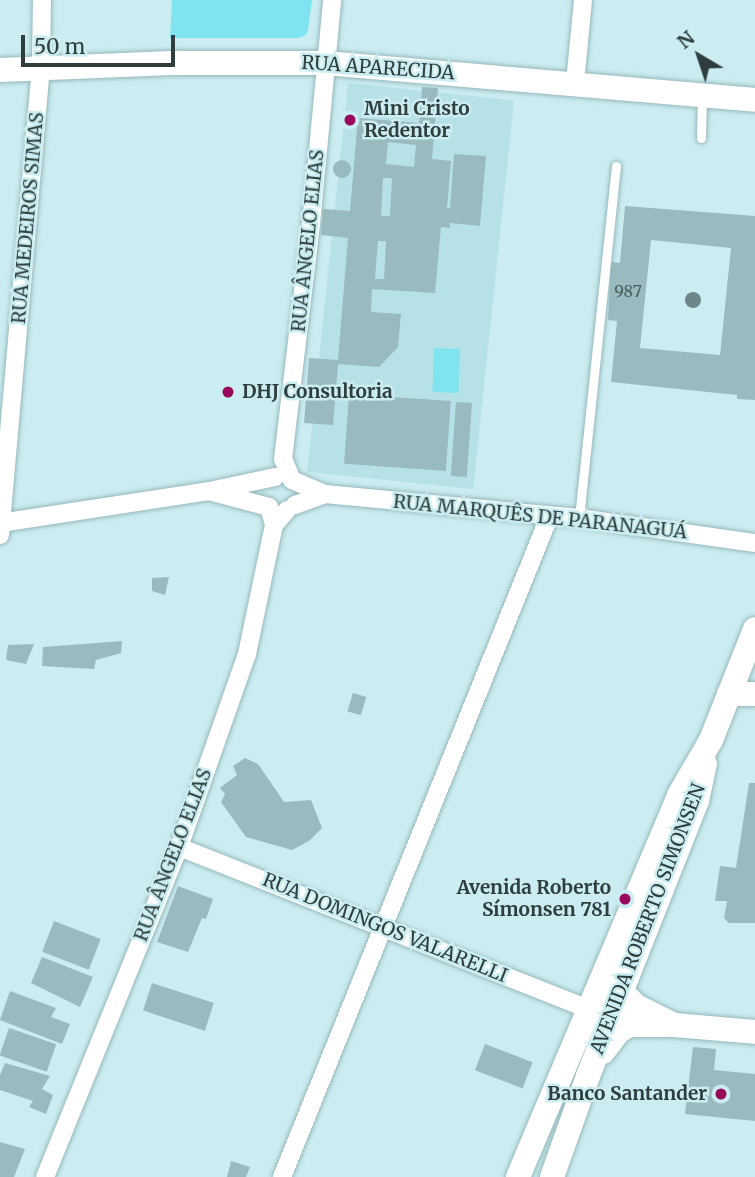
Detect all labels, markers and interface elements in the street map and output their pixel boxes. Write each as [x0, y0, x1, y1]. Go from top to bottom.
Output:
scale bar [24, 21, 178, 65]
north arrow [664, 21, 734, 91]
text: N [672, 26, 699, 54]
text: 50 m [34, 33, 85, 60]
street label: RUA APARECIDA [301, 51, 455, 85]
place label: Mini Cristo Redentor [364, 98, 470, 142]
street label: RUA MEDEIROS SIMAS [7, 111, 49, 325]
marker: Mini Cristo Redentor [342, 112, 358, 128]
street label: RUA ÂNGELO ELIAS [287, 149, 329, 333]
house number: 987 [614, 281, 642, 301]
place label: DHJ Consultoria [242, 381, 393, 403]
marker: DHJ Consultoria [220, 384, 236, 400]
street label: RUA MARQUÊS DE PARANAGUÁ [392, 490, 688, 544]
street label: RUA ÂNGELO ELIAS [130, 765, 216, 945]
street label: AVENIDA ROBERTO SIMONSEN [586, 781, 710, 1057]
street label: RUA DOMINGOS VALARELLI [259, 868, 511, 988]
place label: Avenida Roberto Símonsen 781 [457, 877, 611, 921]
marker: Avenida Roberto Símonsen 781 [617, 891, 633, 907]
place label: Banco Santander [547, 1083, 707, 1105]
marker: Banco Santander [713, 1086, 729, 1102]

